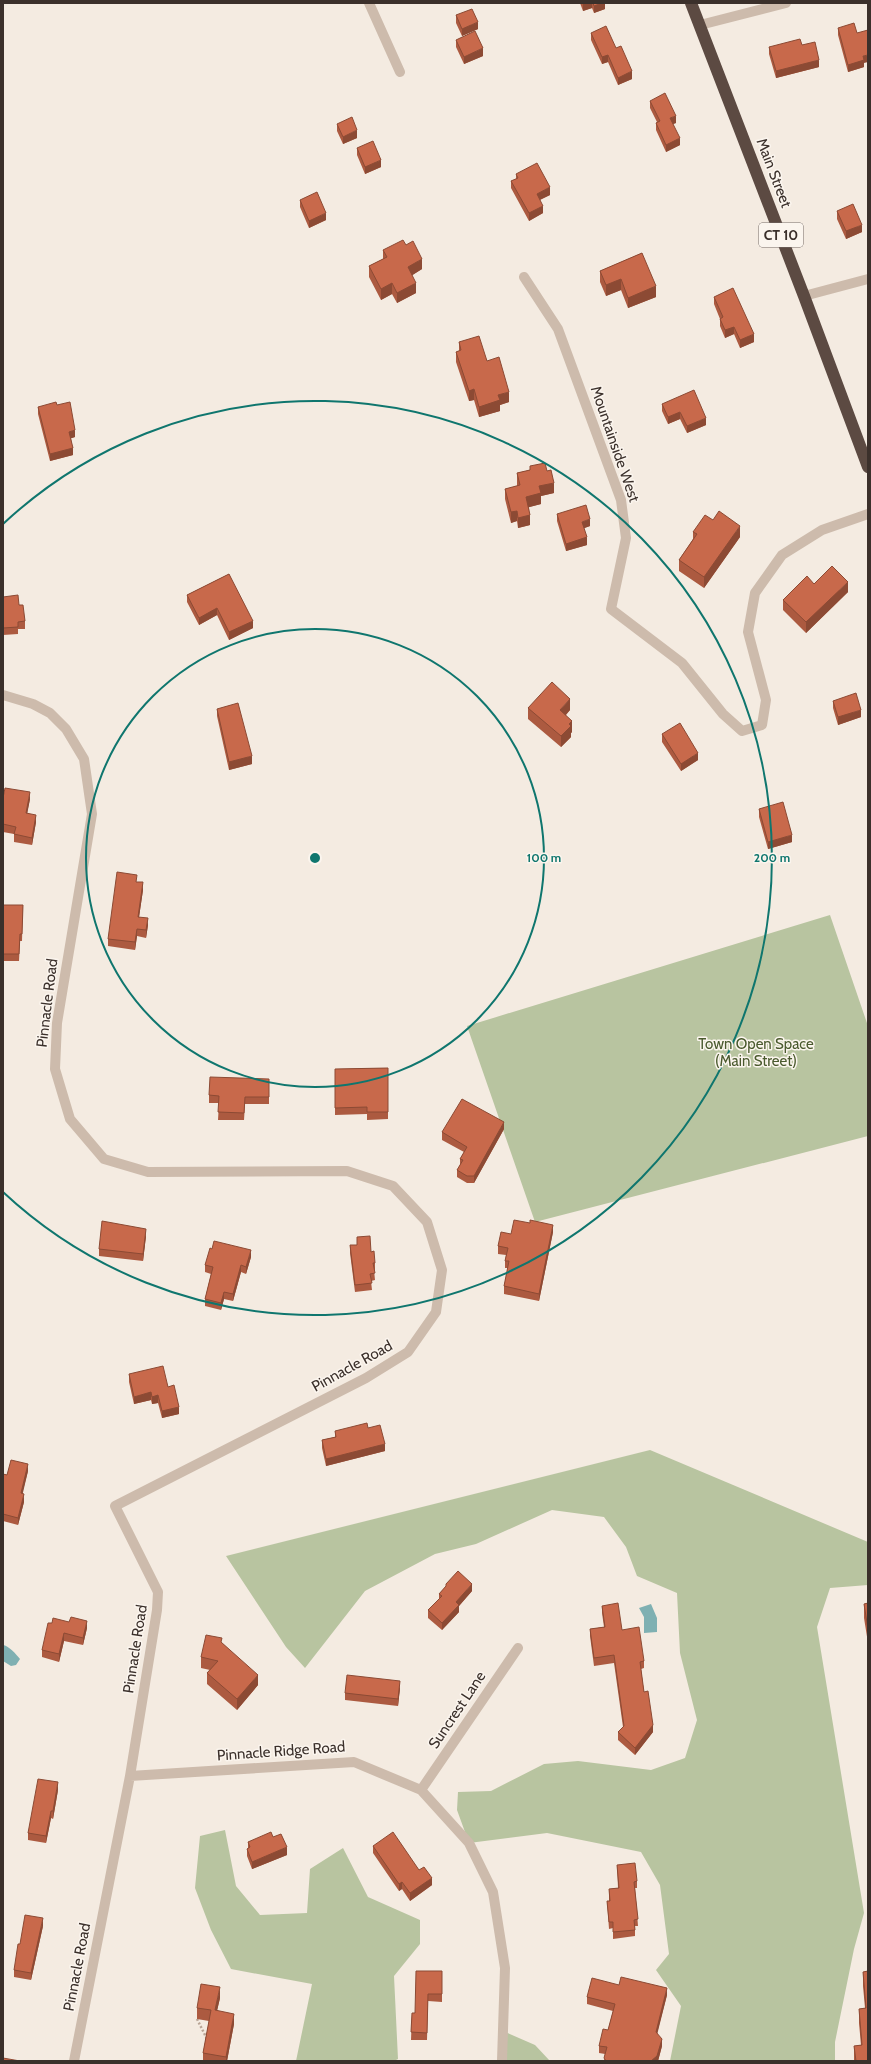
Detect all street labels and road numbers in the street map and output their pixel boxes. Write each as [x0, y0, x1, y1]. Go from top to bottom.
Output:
street label: Main Street [753, 136, 795, 210]
road number: CT 10 [759, 223, 803, 247]
street label: Mountainside West [587, 384, 643, 504]
street label: Pinnacle Road [33, 957, 61, 1049]
street label: Pinnacle Road [308, 1336, 396, 1396]
street label: Pinnacle Road [119, 1603, 151, 1695]
street label: Suncrest Lane [425, 1668, 490, 1752]
street label: Pinnacle Ridge Road [216, 1738, 346, 1764]
street label: Pinnacle Road [60, 1921, 94, 2013]

